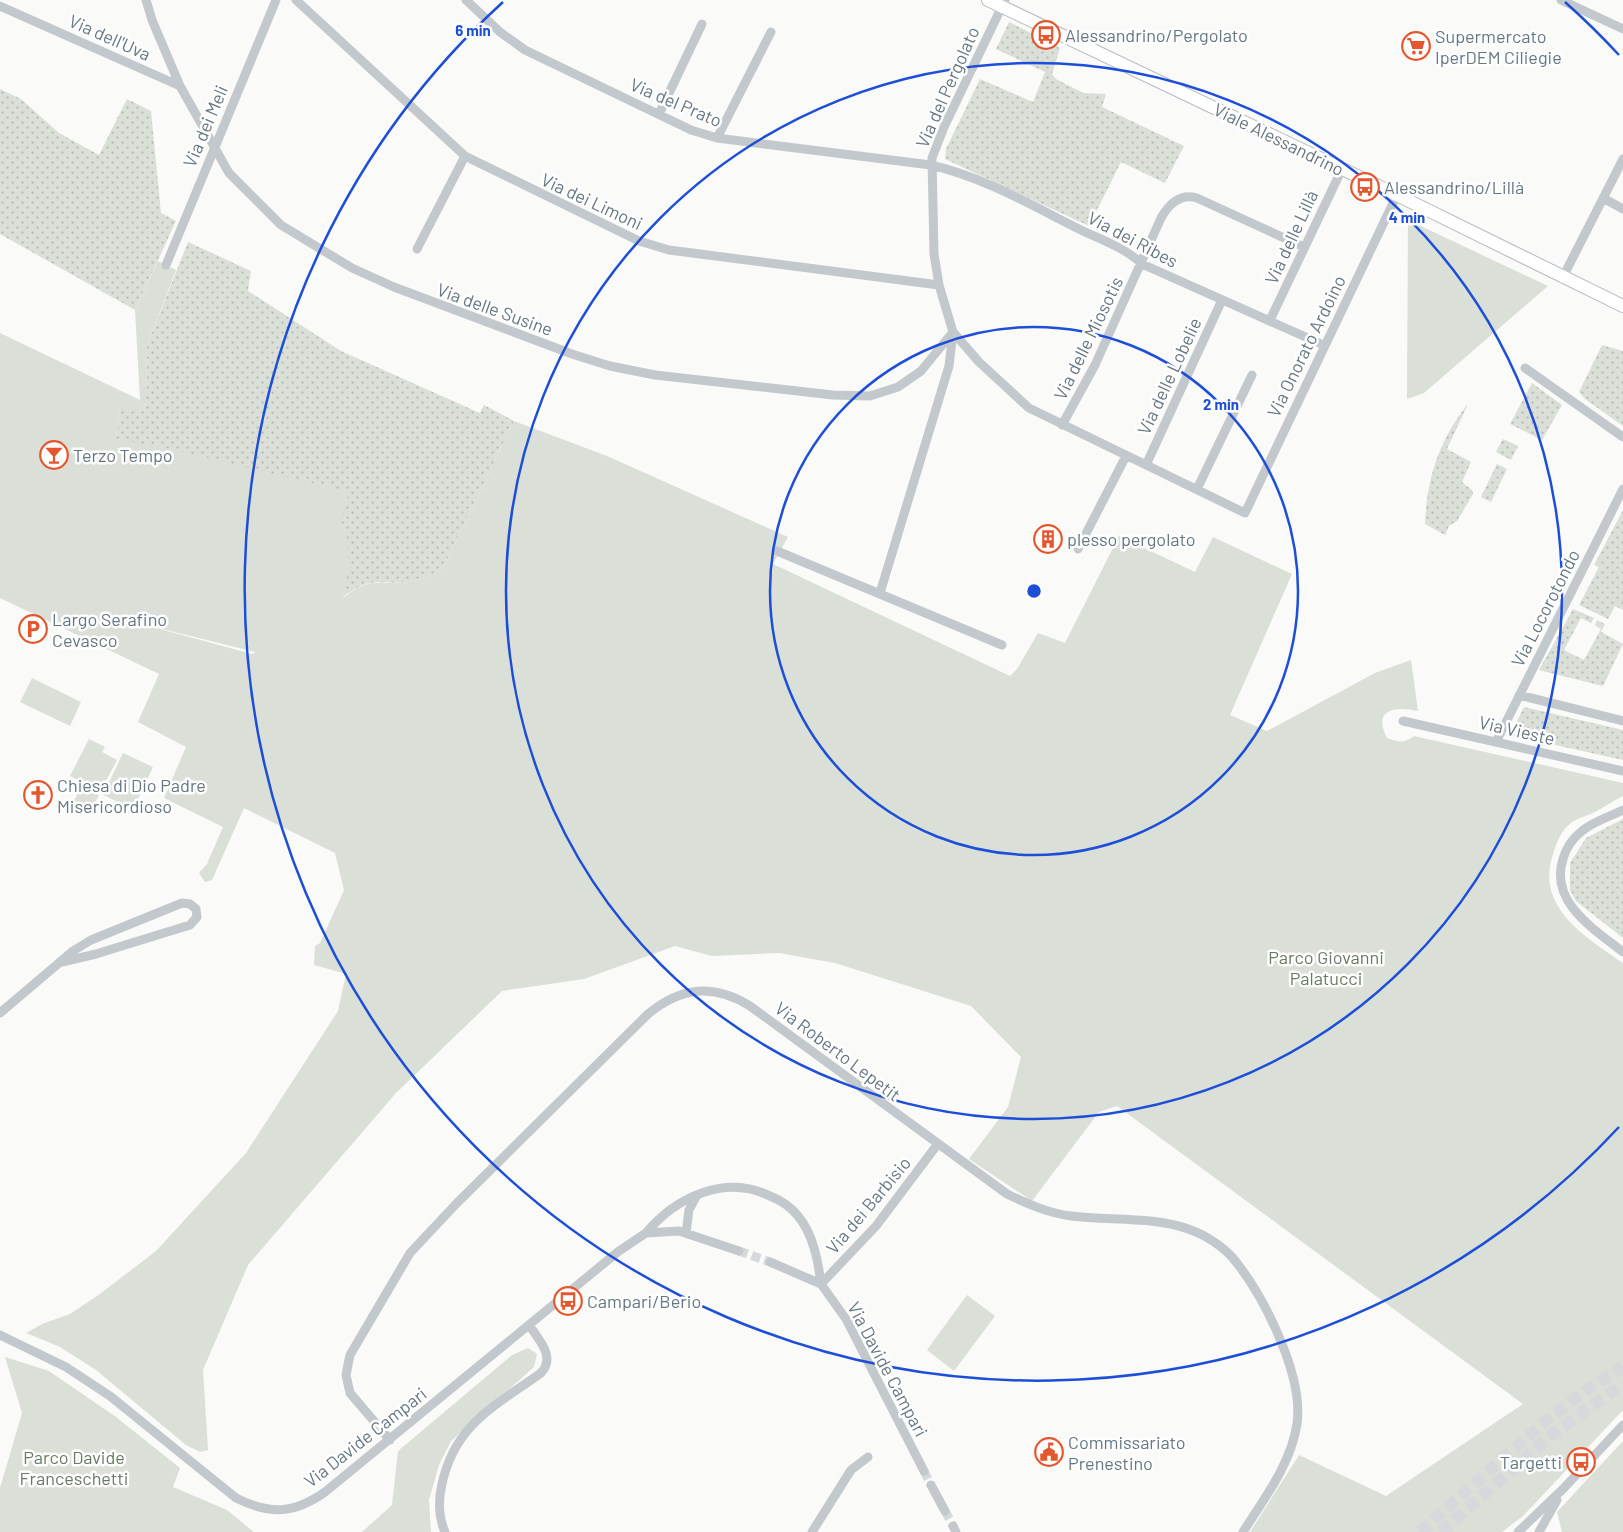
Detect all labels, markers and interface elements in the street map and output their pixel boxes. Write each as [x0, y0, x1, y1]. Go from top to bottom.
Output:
street label: Via dell'Uva [66, 9, 154, 65]
bus stop icon: Alessandrino/Pergolato [1031, 20, 1061, 50]
text: 6 min [455, 21, 491, 39]
street label: Via del Pergolato [910, 23, 984, 151]
place label: Alessandrino/Pergolato [1065, 24, 1248, 46]
place label: Supermercato IperDEM Ciliegie [1435, 25, 1562, 68]
supermarket icon: Supermercato IperDEM Ciliegie [1401, 31, 1431, 61]
street label: Via del Prato [627, 73, 725, 131]
street label: Via dei Meli [178, 82, 232, 170]
street label: Viale Alessandrino [1210, 98, 1348, 180]
street label: Via dei Limoni [538, 168, 646, 234]
bus stop icon: Alessandrino/Lillà [1350, 172, 1380, 202]
place label: Alessandrino/Lillà [1384, 176, 1524, 198]
street label: Via delle Lillà [1260, 187, 1322, 287]
street label: Via dei Ribes [1084, 206, 1182, 272]
text: 4 min [1389, 208, 1425, 226]
street label: Via Onorato Ardoino [1262, 272, 1350, 420]
street label: Via delle Miosotis [1049, 273, 1127, 403]
street label: Via delle Susine [434, 278, 556, 340]
street label: Via delle Lobelie [1132, 314, 1206, 438]
text: 2 min [1203, 395, 1239, 413]
bar icon: Terzo Tempo [39, 440, 69, 470]
place label: Terzo Tempo [73, 444, 173, 466]
building icon: plesso pergolato [1033, 524, 1063, 554]
place label: plesso pergolato [1067, 528, 1196, 550]
street label: Via Locorotondo [1506, 546, 1584, 670]
centre of rings [1025, 582, 1043, 600]
place label: Largo Serafino Cevasco [52, 608, 167, 651]
parking icon: Largo Serafino Cevasco [18, 614, 48, 644]
street label: Via Vieste [1477, 711, 1557, 749]
place label: Chiesa di Dio Padre Misericordioso [57, 774, 206, 817]
church icon: Chiesa di Dio Padre Misericordioso [23, 780, 53, 810]
park label: Parco Giovanni Palatucci [1268, 946, 1384, 989]
street label: Via Roberto Lepetit [771, 997, 905, 1105]
street label: Via dei Barbisio [821, 1152, 915, 1258]
bus stop icon: Campari/Berio [553, 1286, 583, 1316]
place label: Campari/Berio [587, 1290, 701, 1312]
street label: Via Davide Campari [843, 1298, 933, 1440]
street label: Via Davide Campari [299, 1382, 431, 1492]
place label: Commissariato Prenestino [1068, 1431, 1186, 1474]
public building icon: Commissariato Prenestino [1034, 1437, 1064, 1467]
park label: Parco Davide Franceschetti [20, 1446, 128, 1489]
bus stop icon: Targetti [1566, 1447, 1596, 1477]
place label: Targetti [1500, 1451, 1562, 1473]

